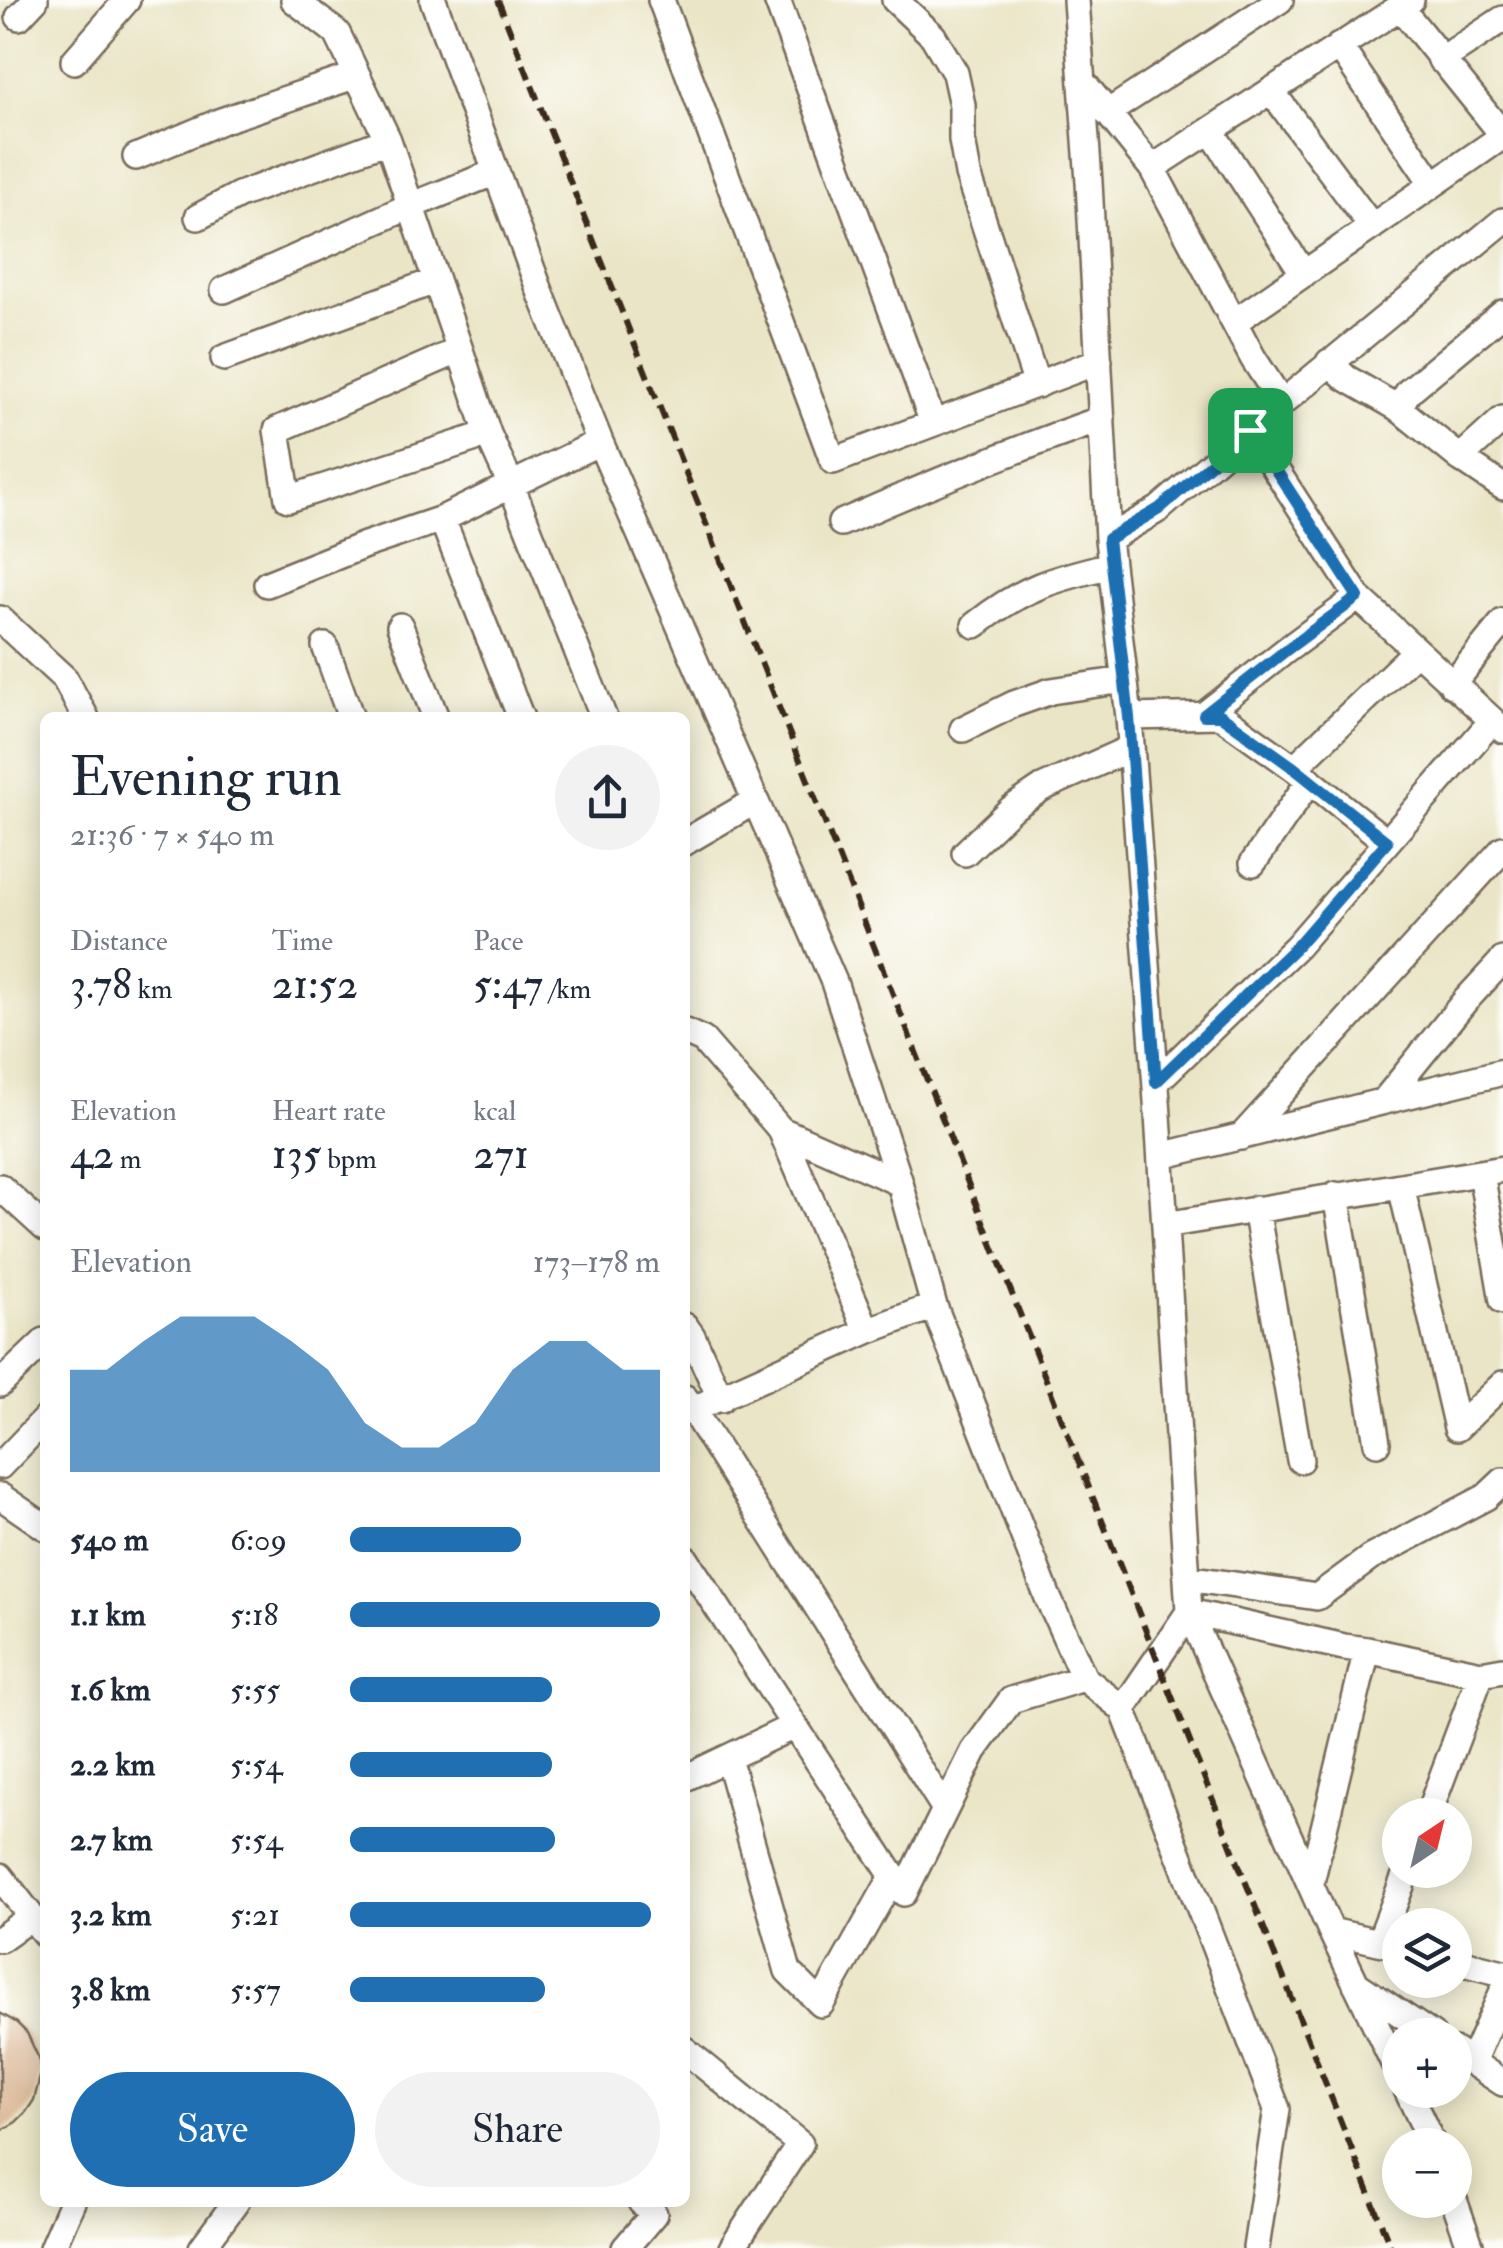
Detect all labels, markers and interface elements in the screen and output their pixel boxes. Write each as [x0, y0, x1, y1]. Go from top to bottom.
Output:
pin [1208, 388, 1293, 473]
icon: arrive [1223, 403, 1278, 458]
text: Evening run [70, 743, 342, 812]
button: share [555, 745, 660, 850]
text: 21:36 · 7 × 540 m [70, 815, 274, 855]
text: Distance [70, 924, 168, 959]
text: Time [272, 924, 333, 959]
text: Pace [473, 924, 524, 959]
text: 3.78 [70, 959, 132, 1011]
text: 21:52 [272, 959, 358, 1011]
text: 5:47 [473, 959, 543, 1011]
text: km [132, 972, 173, 1007]
text: /km [543, 972, 591, 1007]
text: Elevation [70, 1094, 177, 1129]
text: Heart rate [272, 1094, 386, 1129]
text: kcal [473, 1094, 516, 1129]
text: 42 [70, 1129, 114, 1181]
text: 135 [272, 1129, 321, 1181]
text: 271 [473, 1129, 529, 1181]
text: m [114, 1142, 142, 1177]
text: bpm [321, 1142, 377, 1177]
text: Elevation [70, 1242, 192, 1282]
text: 173–178 m [533, 1242, 660, 1282]
text: 540 m [70, 1520, 148, 1560]
text: 6:09 [230, 1520, 287, 1560]
text: 1.1 km [70, 1595, 146, 1635]
text: 5:18 [230, 1595, 278, 1635]
text: 1.6 km [70, 1670, 151, 1710]
text: 5:55 [230, 1670, 280, 1710]
text: 2.2 km [70, 1745, 155, 1785]
text: 5:54 [230, 1745, 282, 1785]
north arrow [1382, 1798, 1472, 1888]
map controls [1382, 1798, 1472, 2218]
text: 2.7 km [70, 1820, 153, 1860]
text: 5:54 [230, 1820, 282, 1860]
text: 3.2 km [70, 1895, 152, 1935]
text: 5:21 [230, 1895, 280, 1935]
button: layers [1382, 1908, 1472, 1998]
text: 3.8 km [70, 1970, 150, 2010]
text: 5:57 [230, 1970, 281, 2010]
button: + [1382, 2018, 1472, 2108]
button: Save [70, 2072, 355, 2187]
button: Share [375, 2072, 660, 2187]
button: − [1382, 2128, 1472, 2218]

